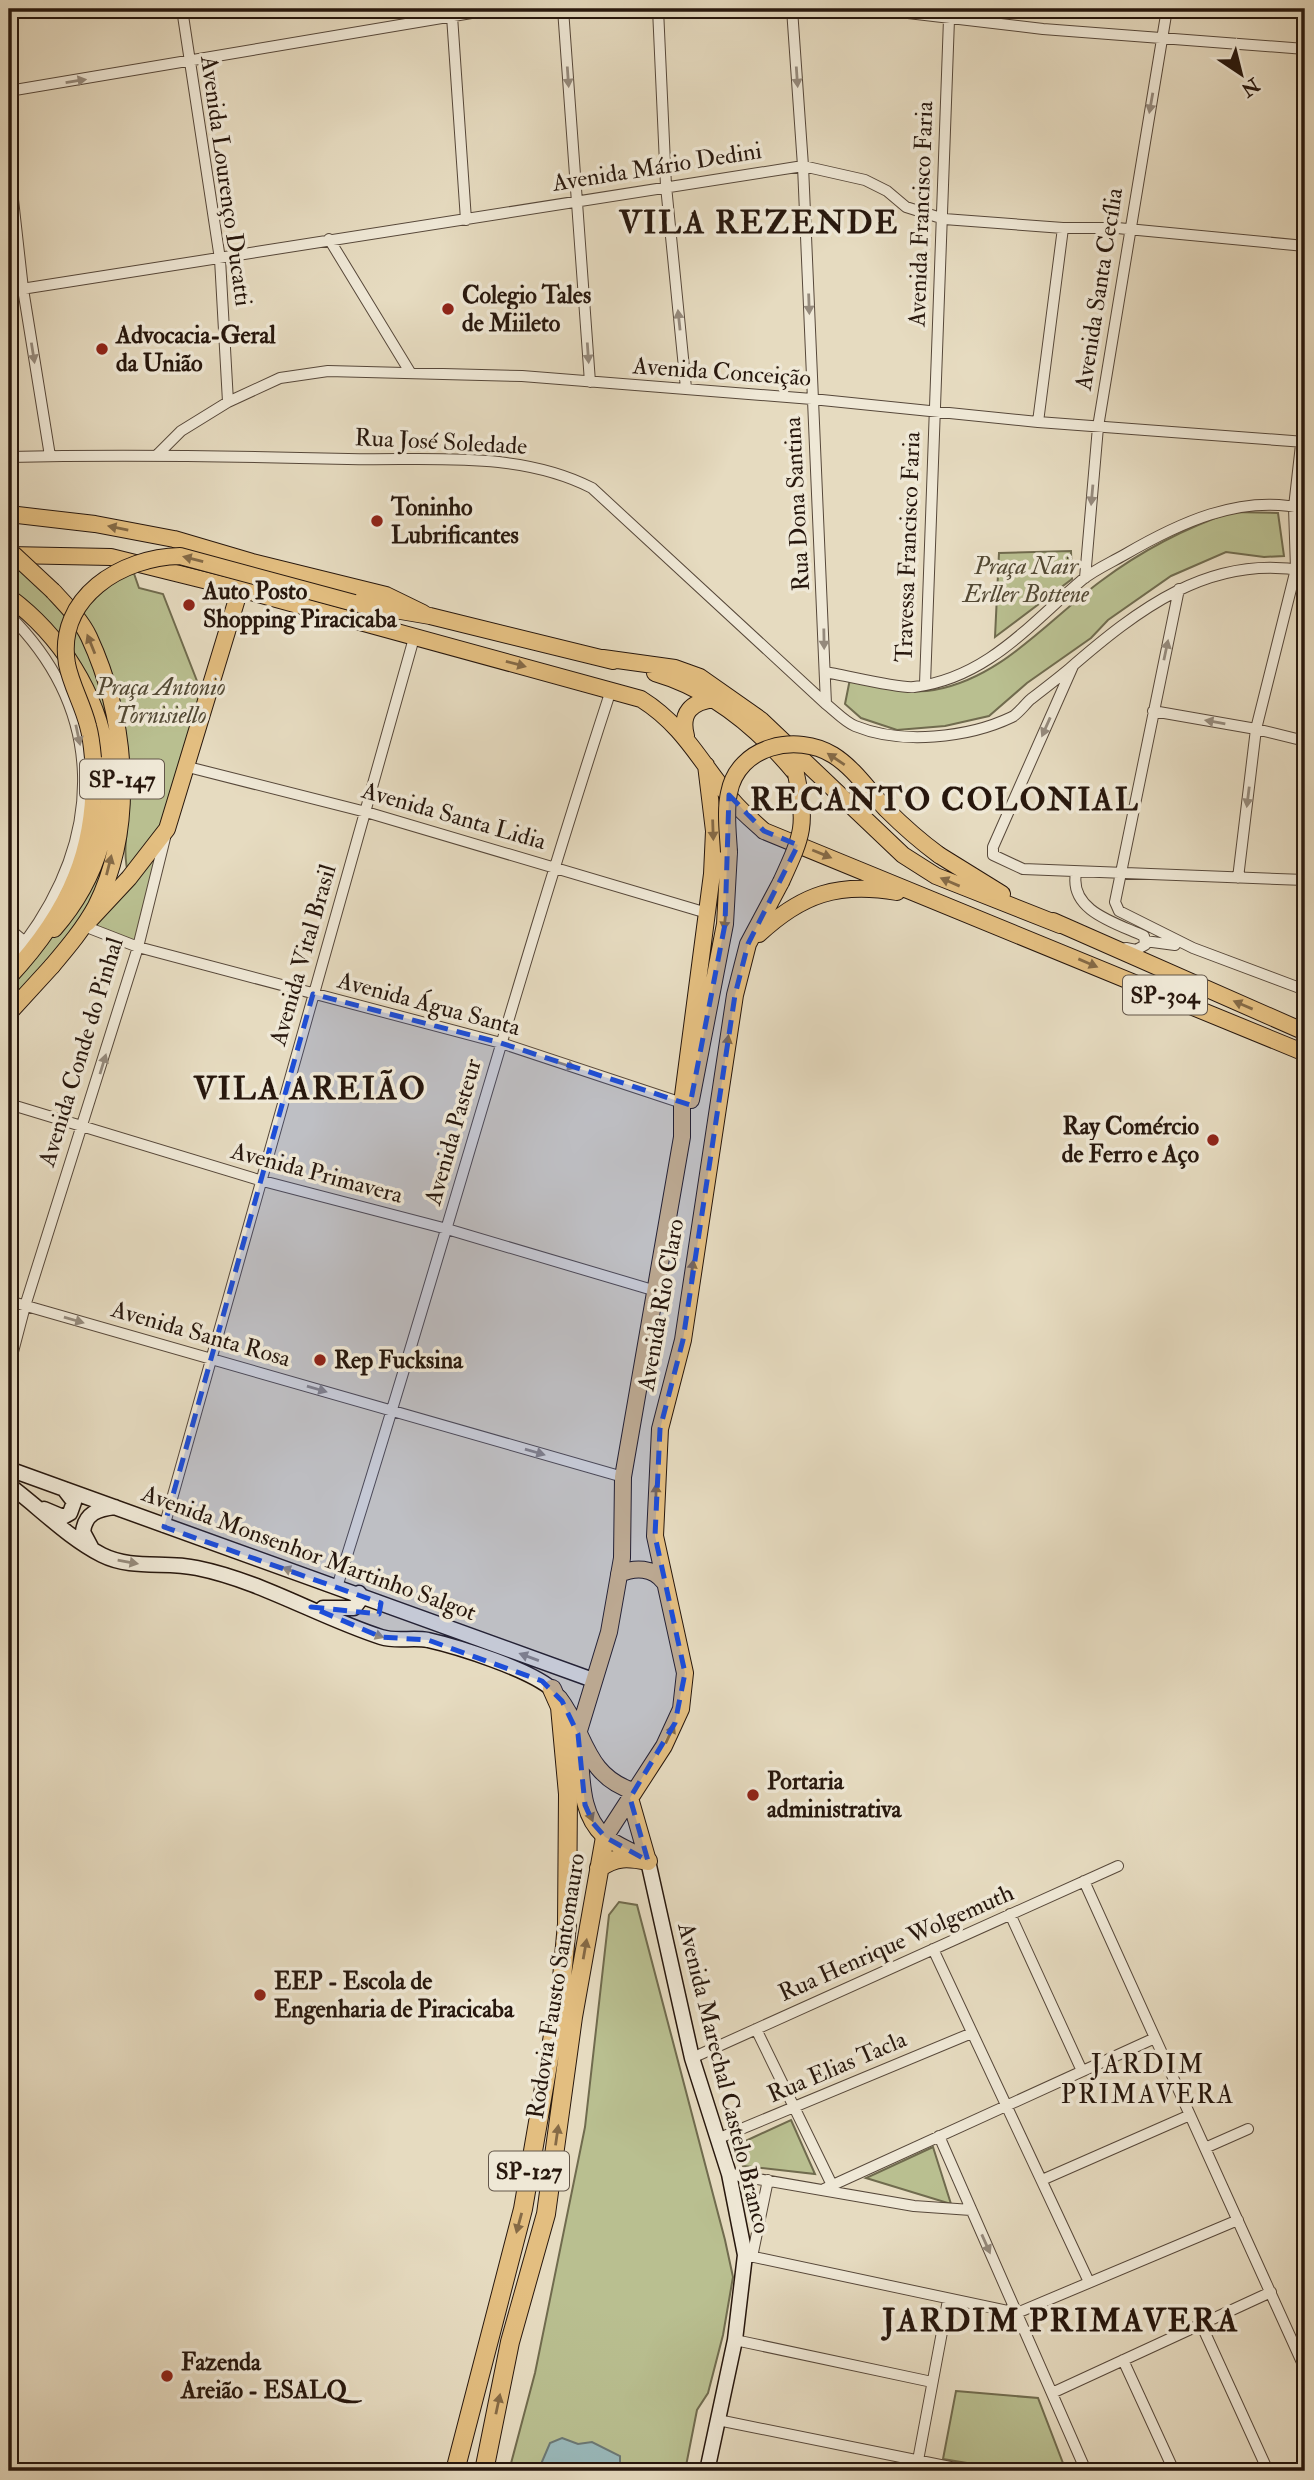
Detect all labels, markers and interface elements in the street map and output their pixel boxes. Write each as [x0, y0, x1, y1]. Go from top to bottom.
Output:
north arrow [1206, 38, 1276, 108]
street label: Avenida Lourenço Ducatti [193, 53, 259, 308]
one-way arrow [563, 66, 574, 88]
one-way arrow [792, 66, 803, 88]
text: N [1236, 72, 1265, 102]
one-way arrow [65, 75, 87, 86]
one-way arrow [1145, 92, 1156, 114]
street label: Avenida Francisco Faria [902, 100, 940, 328]
street label: Avenida Mário Dedini [549, 135, 764, 199]
street label: Avenida Santa Cecília [1068, 184, 1130, 393]
district label: VILA REZENDE [618, 203, 899, 243]
place label: Colegio Tales de Miileto [462, 280, 591, 339]
one-way arrow [803, 293, 814, 315]
marker: Colegio Tales de Miileto [440, 301, 456, 317]
one-way arrow [674, 309, 685, 331]
place label: Advocacia-Geral da União [115, 320, 276, 379]
marker: Advocacia-Geral da União [94, 341, 110, 357]
one-way arrow [28, 342, 39, 364]
one-way arrow [582, 342, 593, 364]
street label: Avenida Conceição [631, 350, 812, 394]
street label: Rua Dona Santina [777, 415, 817, 592]
street label: Rua José Soledade [354, 422, 528, 462]
street label: Travessa Francisco Faria [888, 430, 928, 663]
one-way arrow [1086, 484, 1097, 506]
place label: Toninho Lubrificantes [390, 492, 519, 551]
marker: Toninho Lubrificantes [369, 513, 385, 529]
one-way arrow [107, 523, 129, 534]
park label: Praça Nair Erller Bottene [961, 551, 1090, 610]
one-way arrow [182, 553, 204, 564]
place label: Auto Posto Shopping Piracicaba [202, 576, 398, 635]
marker: Auto Posto Shopping Piracicaba [181, 597, 197, 613]
one-way arrow [819, 628, 830, 650]
one-way arrow [86, 633, 97, 654]
one-way arrow [1161, 639, 1172, 661]
one-way arrow [506, 659, 528, 670]
park label: Praça Antonio Tornisiello [95, 672, 226, 731]
one-way arrow [1040, 716, 1051, 737]
one-way arrow [1203, 716, 1225, 727]
one-way arrow [73, 724, 84, 746]
one-way arrow [827, 752, 845, 766]
road number: SP-147 [80, 760, 164, 799]
street label: Avenida Santa Lidia [357, 775, 551, 857]
district label: RECANTO COLONIAL [750, 780, 1140, 820]
one-way arrow [1242, 786, 1253, 808]
one-way arrow [708, 819, 719, 841]
one-way arrow [812, 849, 833, 860]
one-way arrow [104, 854, 115, 876]
street label: Avenida Vital Brasil [262, 861, 344, 1050]
one-way arrow [940, 876, 961, 887]
one-way arrow [719, 909, 730, 931]
street label: Avenida Conde do Pinhal [31, 934, 131, 1171]
one-way arrow [1078, 958, 1099, 969]
street label: Avenida Água Santa [333, 963, 525, 1044]
road number: SP-304 [1123, 976, 1207, 1014]
one-way arrow [1232, 999, 1253, 1010]
one-way arrow [722, 1034, 733, 1056]
one-way arrow [98, 1053, 108, 1074]
street label: Avenida Pasteur [417, 1055, 489, 1210]
one-way arrow [556, 1060, 577, 1070]
district label: VILA AREIÃO [192, 1069, 427, 1109]
place label: Ray Comércio de Ferro e Aço [1062, 1111, 1199, 1170]
marker: Ray Comércio de Ferro e Aço [1205, 1132, 1221, 1148]
street label: Avenida Primavera [227, 1135, 407, 1211]
street label: Avenida Rio Claro [630, 1216, 691, 1394]
one-way arrow [687, 1259, 698, 1281]
street label: Avenida Santa Rosa [107, 1293, 295, 1375]
one-way arrow [64, 1315, 85, 1325]
place label: Rep Fucksina [334, 1345, 464, 1376]
marker: Rep Fucksina [312, 1352, 328, 1368]
one-way arrow [306, 1384, 327, 1394]
one-way arrow [525, 1447, 546, 1457]
street label: Avenida Monsenhor Martinho Salgot [137, 1478, 481, 1628]
one-way arrow [651, 1483, 662, 1505]
one-way arrow [117, 1557, 139, 1568]
one-way arrow [282, 1565, 303, 1576]
one-way arrow [363, 1628, 384, 1639]
one-way arrow [518, 1651, 539, 1662]
one-way arrow [664, 1724, 676, 1744]
place label: Portaria administrativa [767, 1766, 903, 1825]
marker: Portaria administrativa [745, 1787, 761, 1803]
one-way arrow [583, 1802, 594, 1823]
street label: Rodovia Fausto Santomauro [520, 1851, 592, 2121]
street label: Rua Henrique Wolgemuth [774, 1877, 1019, 2009]
street label: Avenida Marechal Castelo Branco [670, 1918, 778, 2237]
one-way arrow [580, 1938, 591, 1960]
place label: EEP - Escola de Engenharia de Piracicaba [274, 1966, 515, 2025]
marker: EEP - Escola de Engenharia de Piracicaba [252, 1987, 268, 2003]
street label: Rua Elias Tacla [763, 2023, 912, 2110]
district label: JARDIM PRIMAVERA [1061, 2049, 1235, 2111]
one-way arrow [552, 2124, 563, 2146]
road number: SP-127 [489, 2152, 569, 2190]
one-way arrow [513, 2213, 524, 2235]
one-way arrow [980, 2234, 992, 2254]
district label: JARDIM PRIMAVERA [880, 2301, 1240, 2341]
place label: Fazenda Areião - ESALQ [180, 2347, 362, 2406]
marker: Fazenda Areião - ESALQ [159, 2368, 175, 2384]
one-way arrow [492, 2393, 503, 2415]

